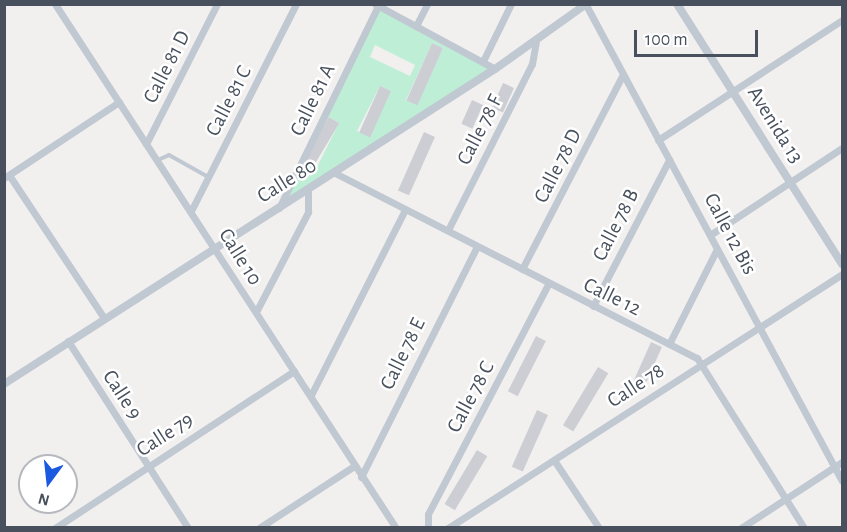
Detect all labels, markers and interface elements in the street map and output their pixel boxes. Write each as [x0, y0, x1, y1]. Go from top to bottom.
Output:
scale bar [637, 18, 762, 56]
street label: Calle 81 D [138, 26, 196, 108]
text: 100 m [645, 31, 688, 49]
street label: Calle 81 A [285, 60, 341, 140]
street label: Calle 81 C [201, 62, 257, 140]
street label: Avenida 13 [742, 82, 808, 168]
street label: Calle 78 F [452, 91, 508, 169]
street label: Calle 78 D [529, 125, 587, 207]
street label: Calle 80 [253, 153, 321, 209]
street label: Calle 78 B [587, 185, 645, 265]
street label: Calle 12 Bis [698, 189, 762, 279]
street label: Calle 10 [213, 224, 267, 290]
street label: Calle 12 [579, 272, 645, 322]
street label: Calle 78 E [375, 314, 431, 394]
street label: Calle 78 C [442, 357, 500, 437]
street label: Calle 78 [603, 358, 669, 414]
street label: Calle 9 [97, 365, 147, 425]
street label: Calle 79 [132, 407, 198, 463]
north arrow [18, 454, 78, 514]
text: N [36, 490, 51, 509]

